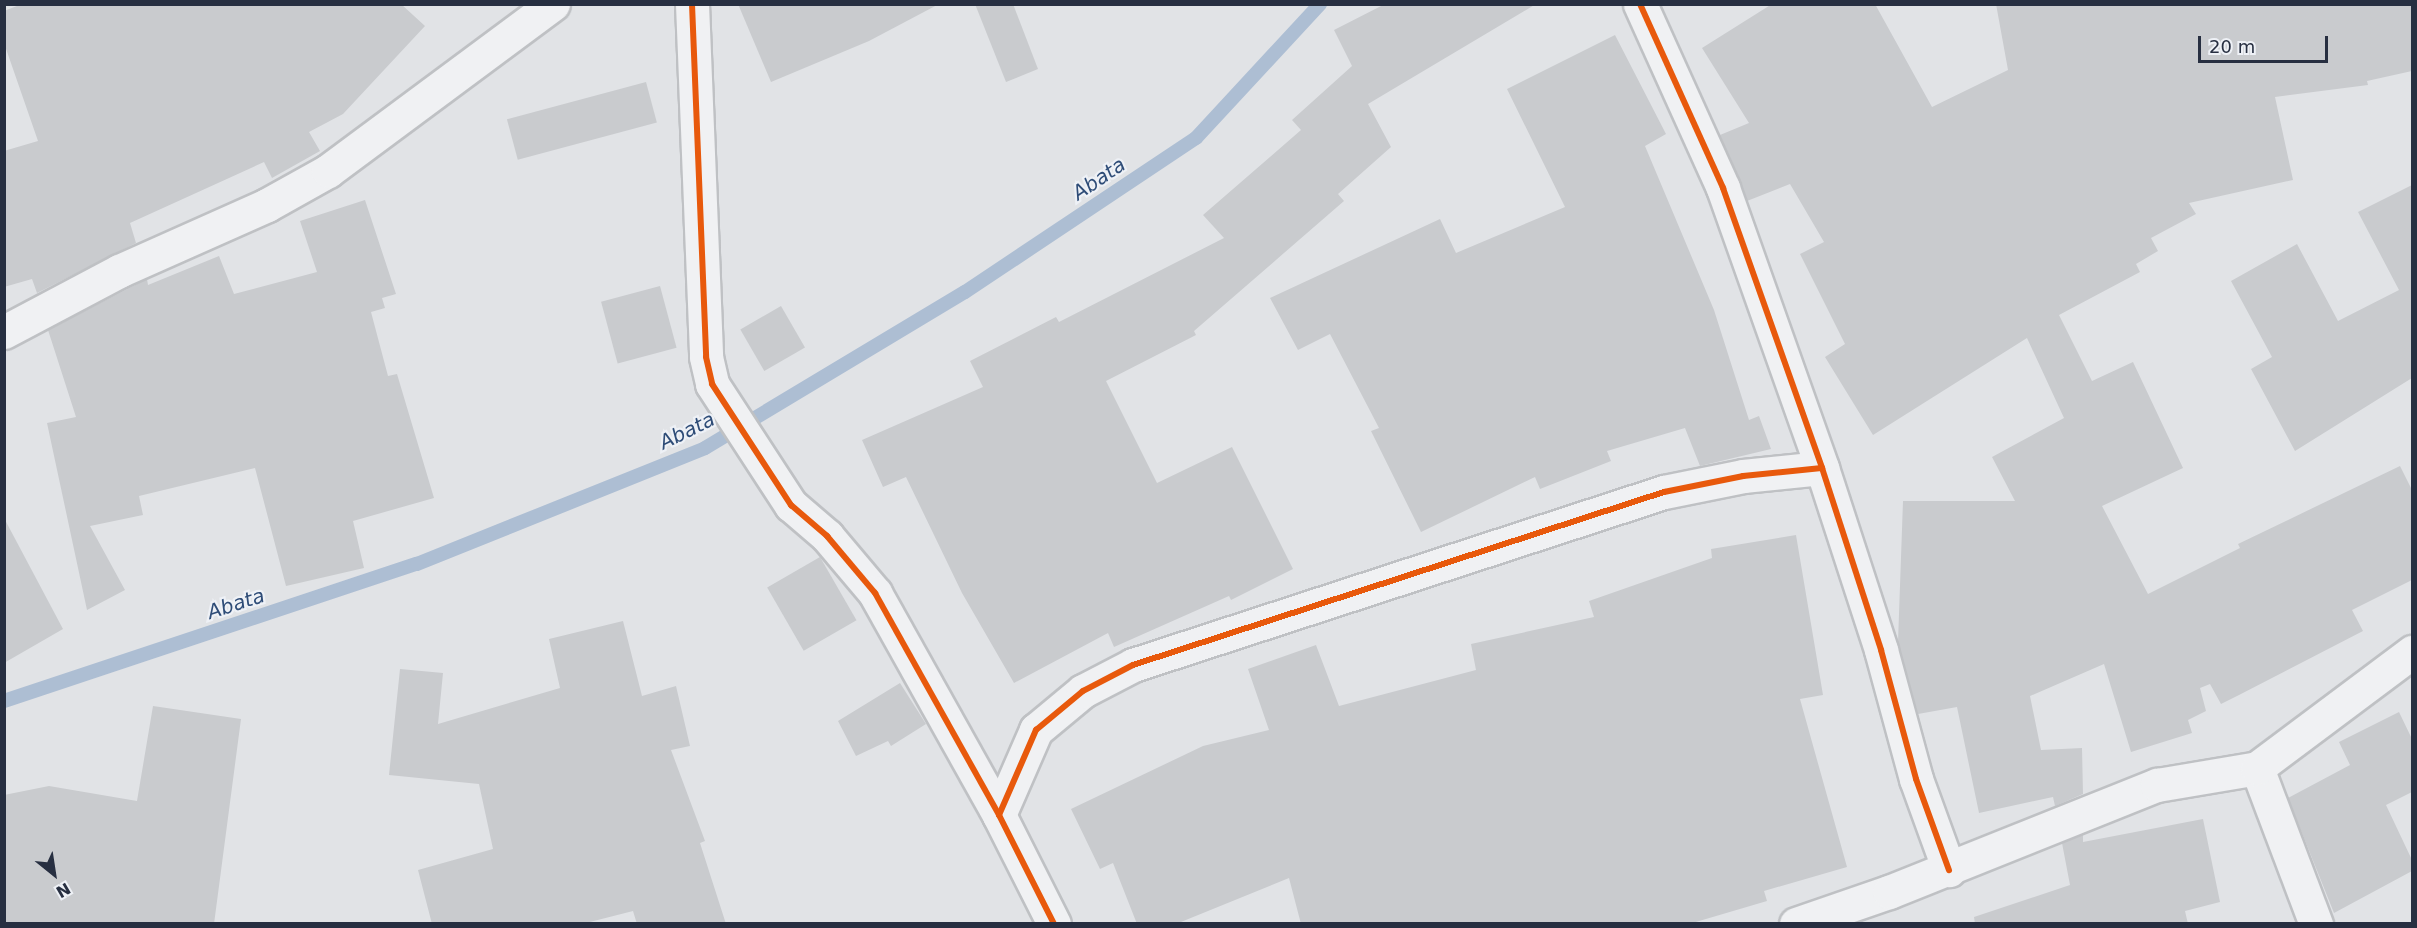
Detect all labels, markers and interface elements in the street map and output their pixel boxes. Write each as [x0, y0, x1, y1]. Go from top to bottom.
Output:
scale bar [2201, 24, 2332, 62]
text: 20 m [2209, 36, 2255, 57]
water label: Abata [1068, 153, 1130, 205]
water label: Abata [655, 407, 719, 455]
water label: Abata [204, 584, 268, 624]
north arrow [24, 844, 84, 904]
text: N [53, 878, 74, 902]

